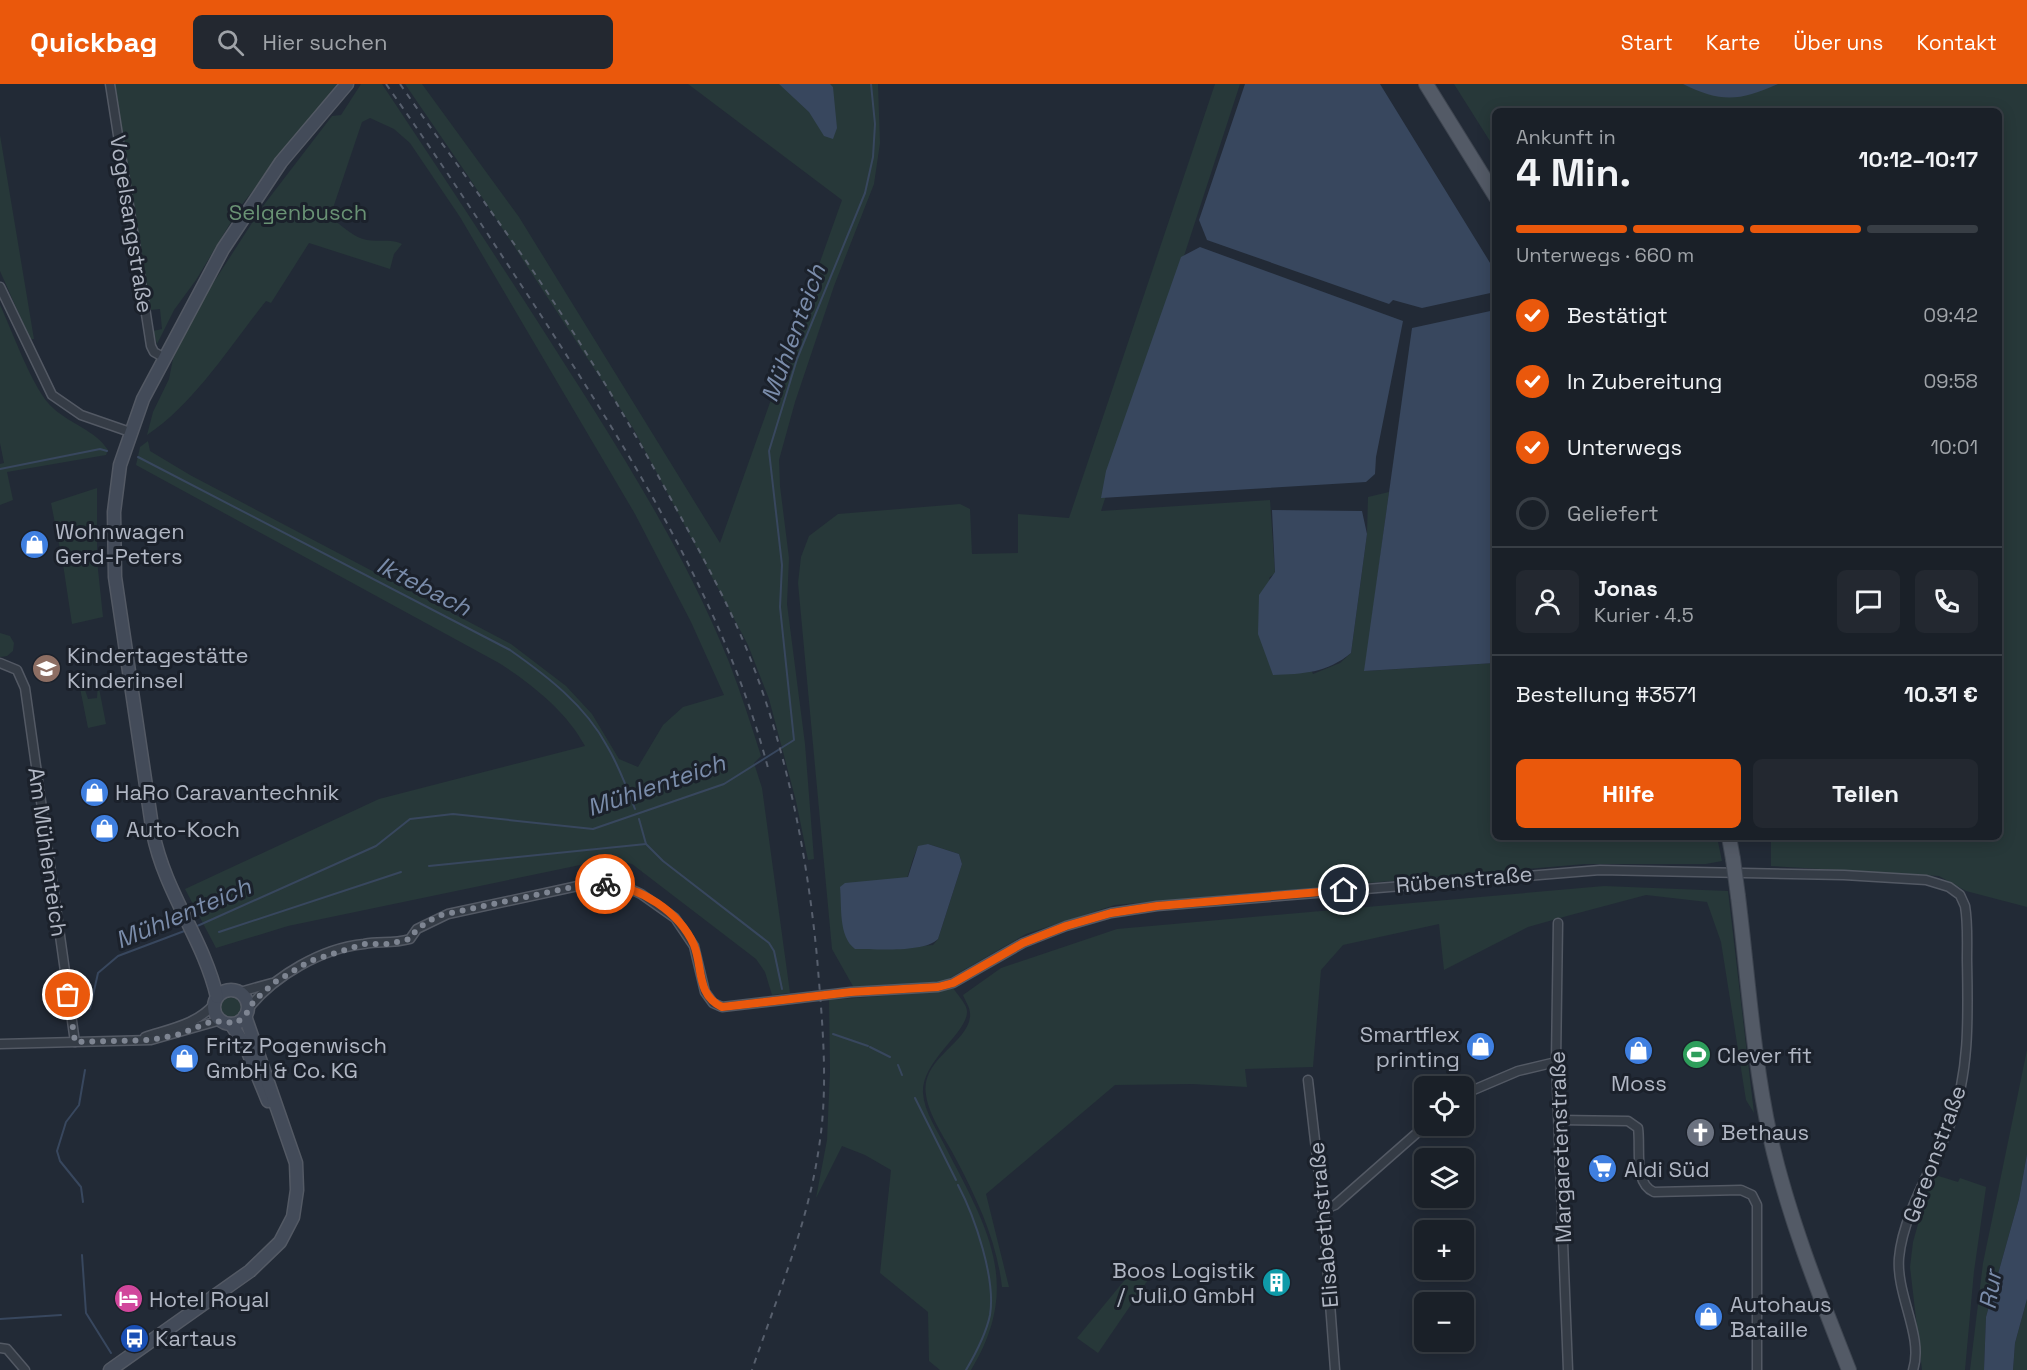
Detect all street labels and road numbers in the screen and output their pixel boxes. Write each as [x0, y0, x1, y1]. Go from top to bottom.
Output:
street label: Vogelsangstraße [104, 133, 160, 315]
street label: Am Mühlenteich [22, 765, 74, 939]
street label: Rübenstraße [1395, 859, 1533, 899]
street label: Margaretenstraße [1543, 1051, 1577, 1243]
street label: Gereonstraße [1896, 1081, 1972, 1227]
street label: Elisabethstraße [1302, 1141, 1344, 1309]

